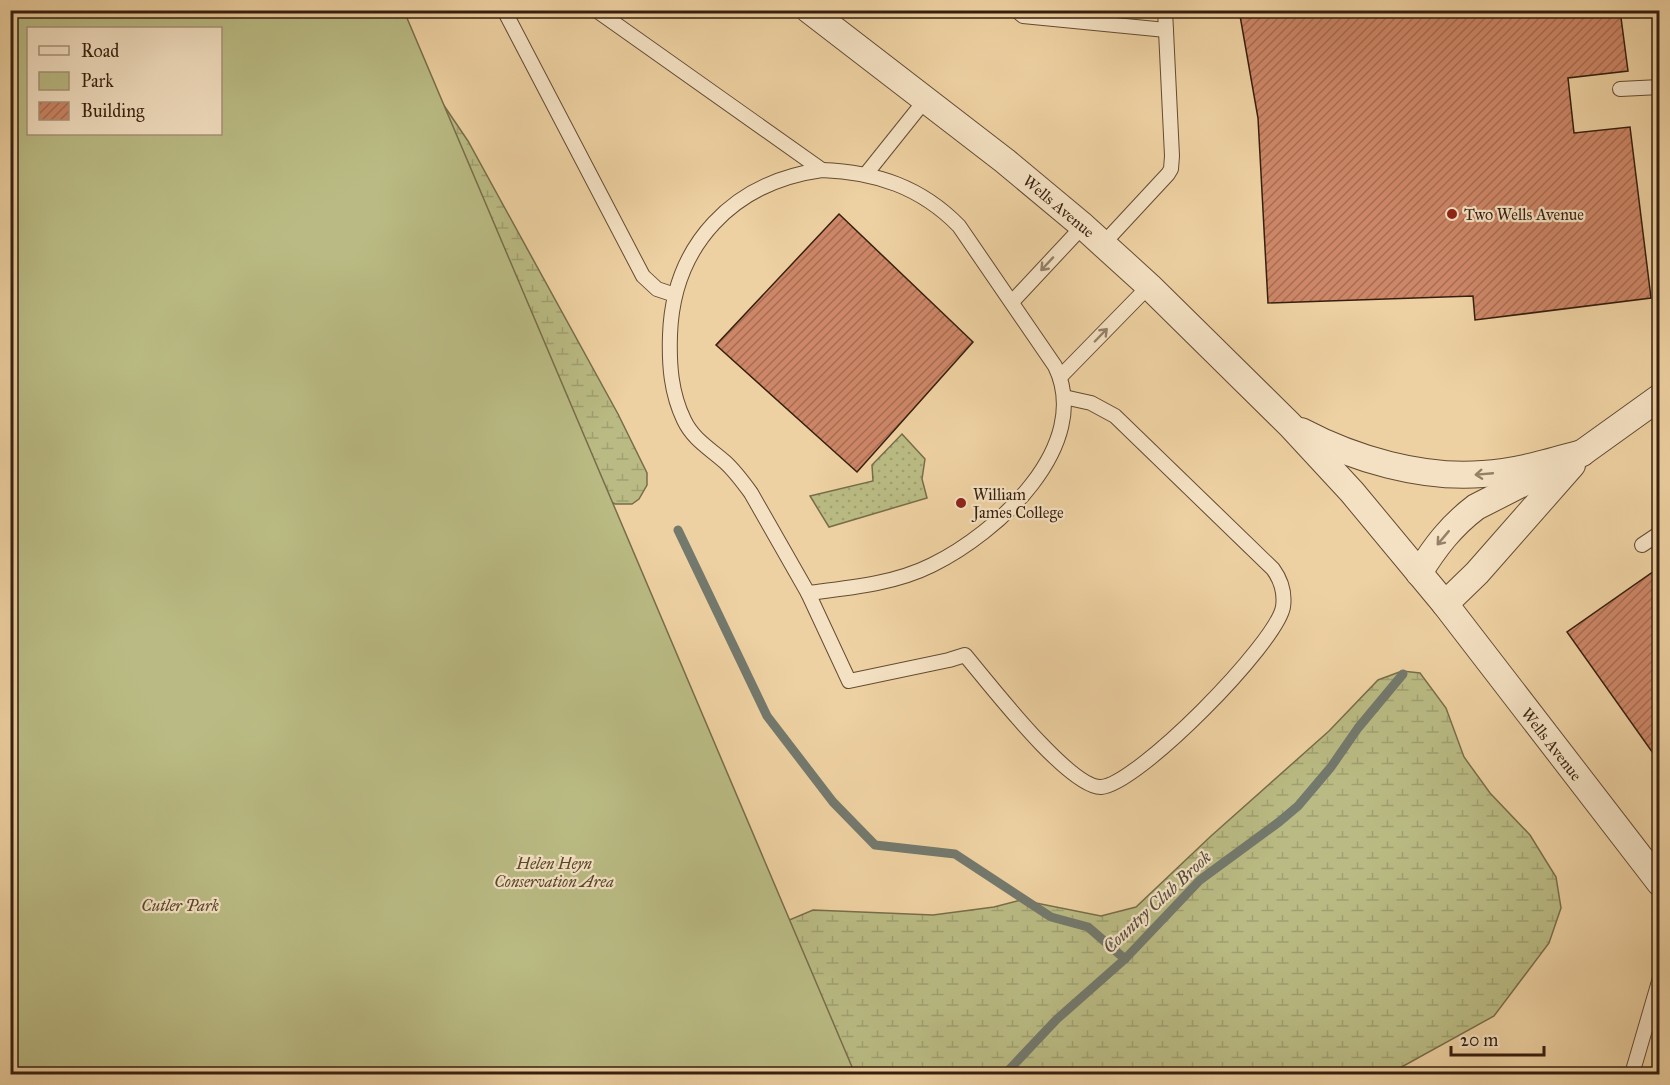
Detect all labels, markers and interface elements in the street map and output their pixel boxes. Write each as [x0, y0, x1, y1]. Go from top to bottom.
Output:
legend [27, 27, 222, 135]
text: Road [81, 40, 119, 62]
text: Park [81, 70, 114, 92]
text: Building [81, 100, 145, 123]
street label: Wells Avenue [1019, 171, 1098, 242]
place label: Two Wells Avenue [1464, 205, 1584, 224]
marker: Two Wells Avenue [1445, 207, 1459, 221]
one-way arrow [1040, 256, 1054, 271]
one-way arrow [1094, 328, 1108, 343]
one-way arrow [1474, 469, 1494, 480]
place label: William James College [971, 485, 1064, 523]
marker: William James College [954, 496, 968, 510]
one-way arrow [1436, 530, 1450, 545]
street label: Wells Avenue [1517, 704, 1586, 785]
water label: Country Club Brook [1098, 846, 1216, 958]
park label: Helen Heyn Conservation Area [494, 854, 614, 891]
park label: Cutler Park [141, 896, 219, 915]
scale bar [1451, 1019, 1544, 1057]
text: 20 m [1460, 1029, 1498, 1051]

